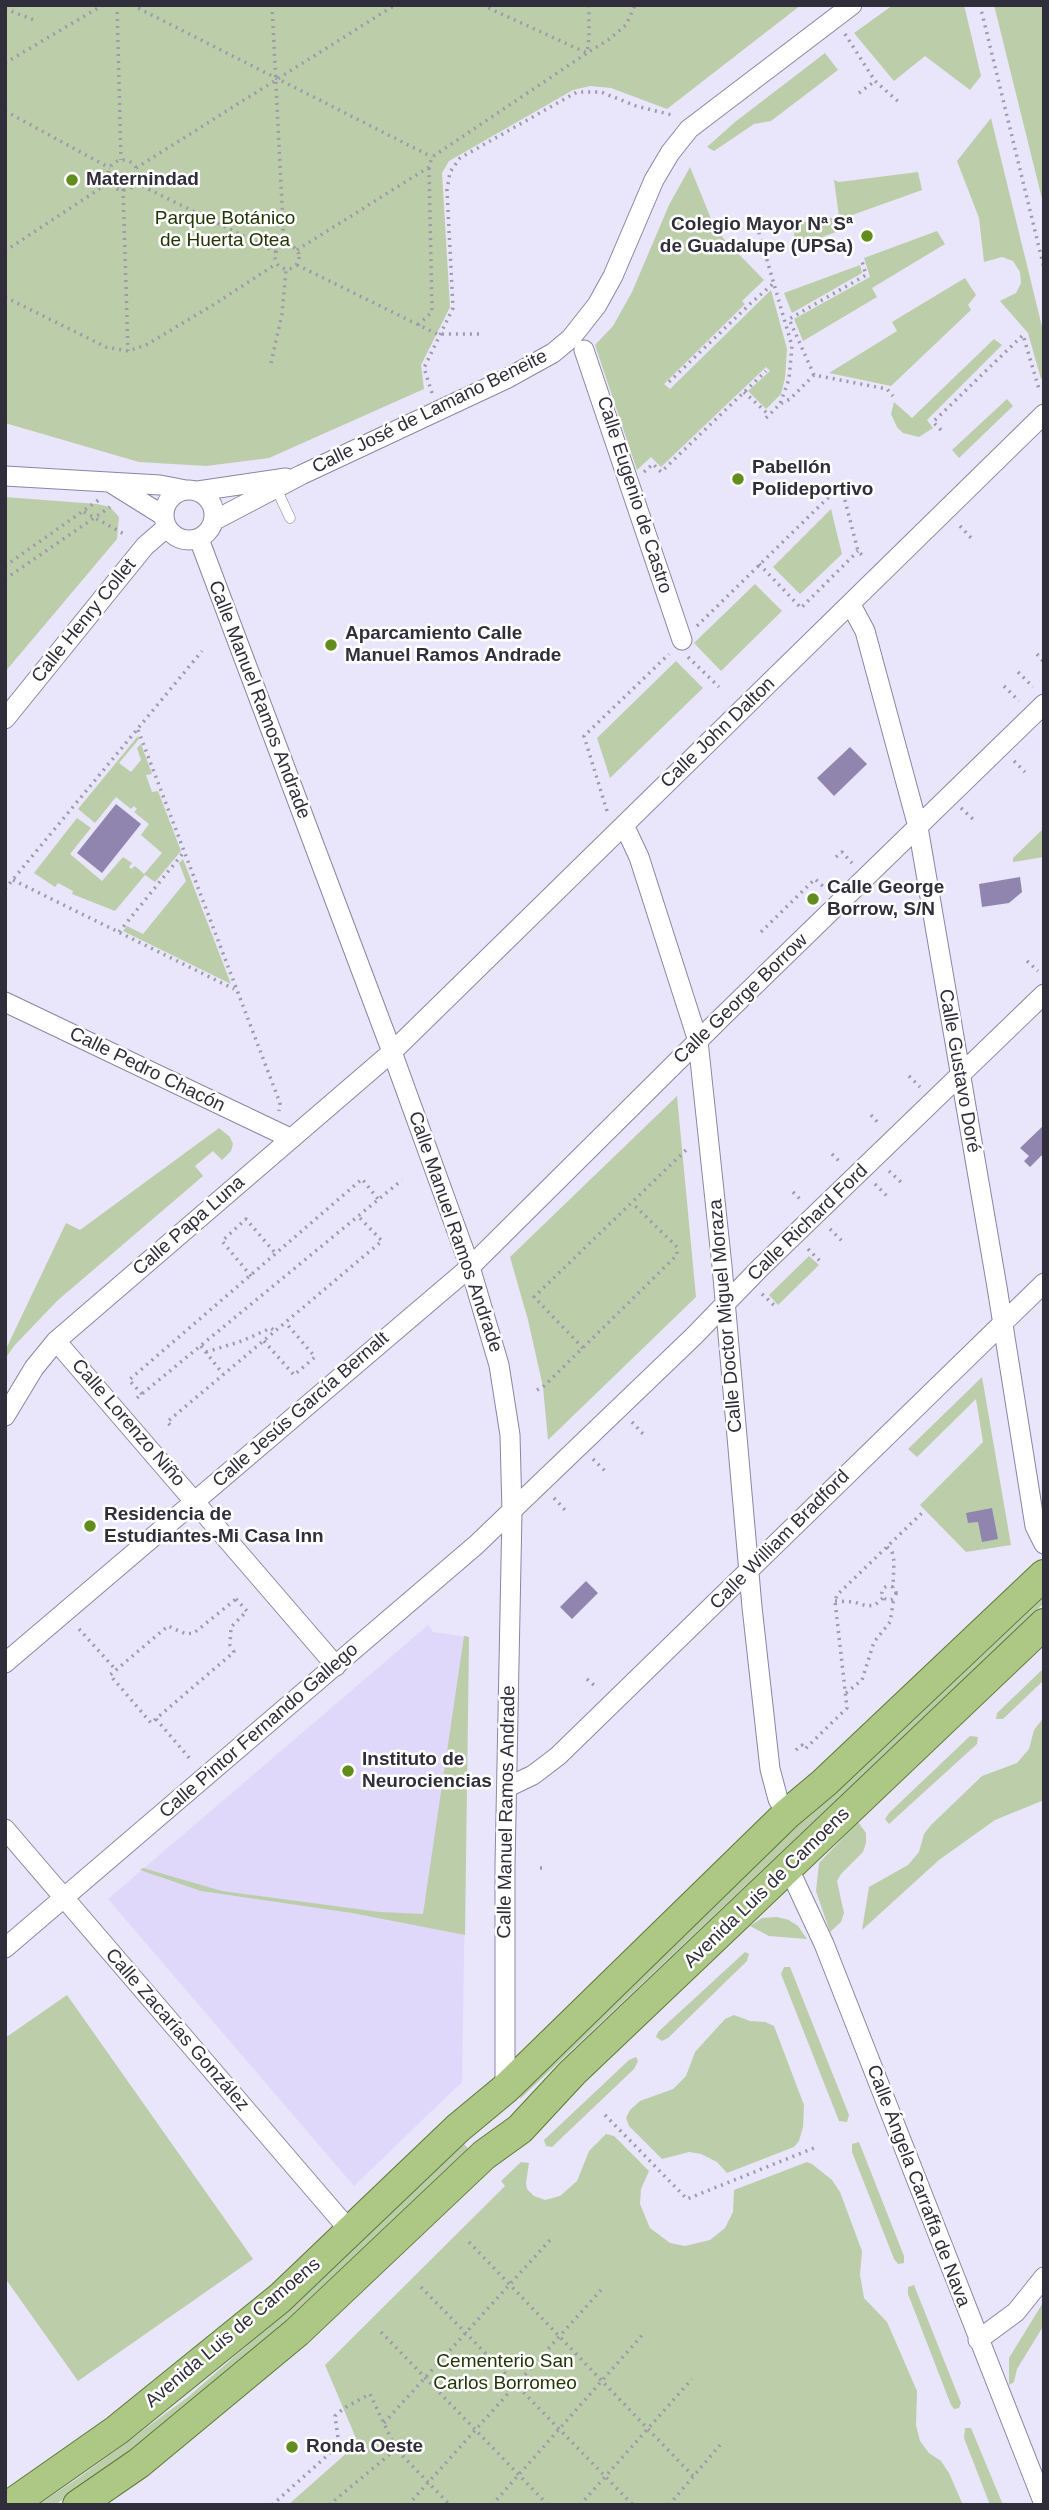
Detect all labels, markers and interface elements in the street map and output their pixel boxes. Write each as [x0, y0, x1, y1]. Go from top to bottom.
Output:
place label: Maternindad [86, 169, 199, 191]
marker: Maternindad [64, 172, 80, 188]
park label: Parque Botánico de Huerta Otea [155, 208, 295, 252]
place label: Colegio Mayor Nª Sª de Guadalupe (UPSa) [660, 214, 853, 258]
marker: Colegio Mayor Nª Sª de Guadalupe (UPSa) [859, 228, 875, 244]
street label: Calle José de Lamano Beneite [309, 345, 551, 479]
street label: Calle Eugenio de Castro [591, 394, 677, 596]
place label: Pabellón Polideportivo [752, 457, 873, 501]
marker: Pabellón Polideportivo [730, 471, 746, 487]
street label: Calle Henry Collet [27, 554, 141, 688]
street label: Calle Manuel Ramos Andrade [203, 578, 315, 822]
place label: Aparcamiento Calle Manuel Ramos Andrade [345, 623, 561, 667]
marker: Aparcamiento Calle Manuel Ramos Andrade [323, 637, 339, 653]
street label: Calle John Dalton [656, 673, 780, 793]
place label: Calle George Borrow, S/N [827, 877, 944, 921]
marker: Calle George Borrow, S/N [805, 891, 821, 907]
street label: Calle George Borrow [669, 929, 813, 1069]
street label: Calle Gustavo Doré [933, 987, 985, 1155]
street label: Calle Pedro Chacón [66, 1022, 228, 1118]
street label: Calle Manuel Ramos Andrade [403, 1108, 507, 1356]
street label: Calle Richard Ford [743, 1160, 873, 1286]
street label: Calle Papa Luna [129, 1171, 249, 1281]
street label: Calle Doctor Miguel Moraza [704, 1198, 748, 1434]
street label: Calle Jesús García Bernalt [208, 1327, 394, 1493]
street label: Calle Lorenzo Niño [66, 1355, 190, 1491]
street label: Calle William Bradford [705, 1465, 855, 1615]
place label: Residencia de Estudiantes-Mi Casa Inn [104, 1504, 324, 1548]
marker: Residencia de Estudiantes-Mi Casa Inn [82, 1518, 98, 1534]
street label: Calle Pintor Fernando Gallego [155, 1639, 363, 1823]
street label: Calle Manuel Ramos Andrade [493, 1685, 521, 1939]
place label: Instituto de Neurociencias [362, 1749, 492, 1793]
marker: Instituto de Neurociencias [340, 1763, 356, 1779]
street label: Avenida Luis de Camoens [679, 1803, 855, 1973]
street label: Calle Zacarías González [100, 1944, 254, 2116]
street label: Calle Ángela Carraffa de Nava [861, 2062, 975, 2310]
street label: Avenida Luis de Camoens [141, 2253, 325, 2413]
park label: Cementerio San Carlos Borromeo [433, 2351, 577, 2395]
place label: Ronda Oeste [306, 2436, 423, 2458]
marker: Ronda Oeste [284, 2439, 300, 2455]

